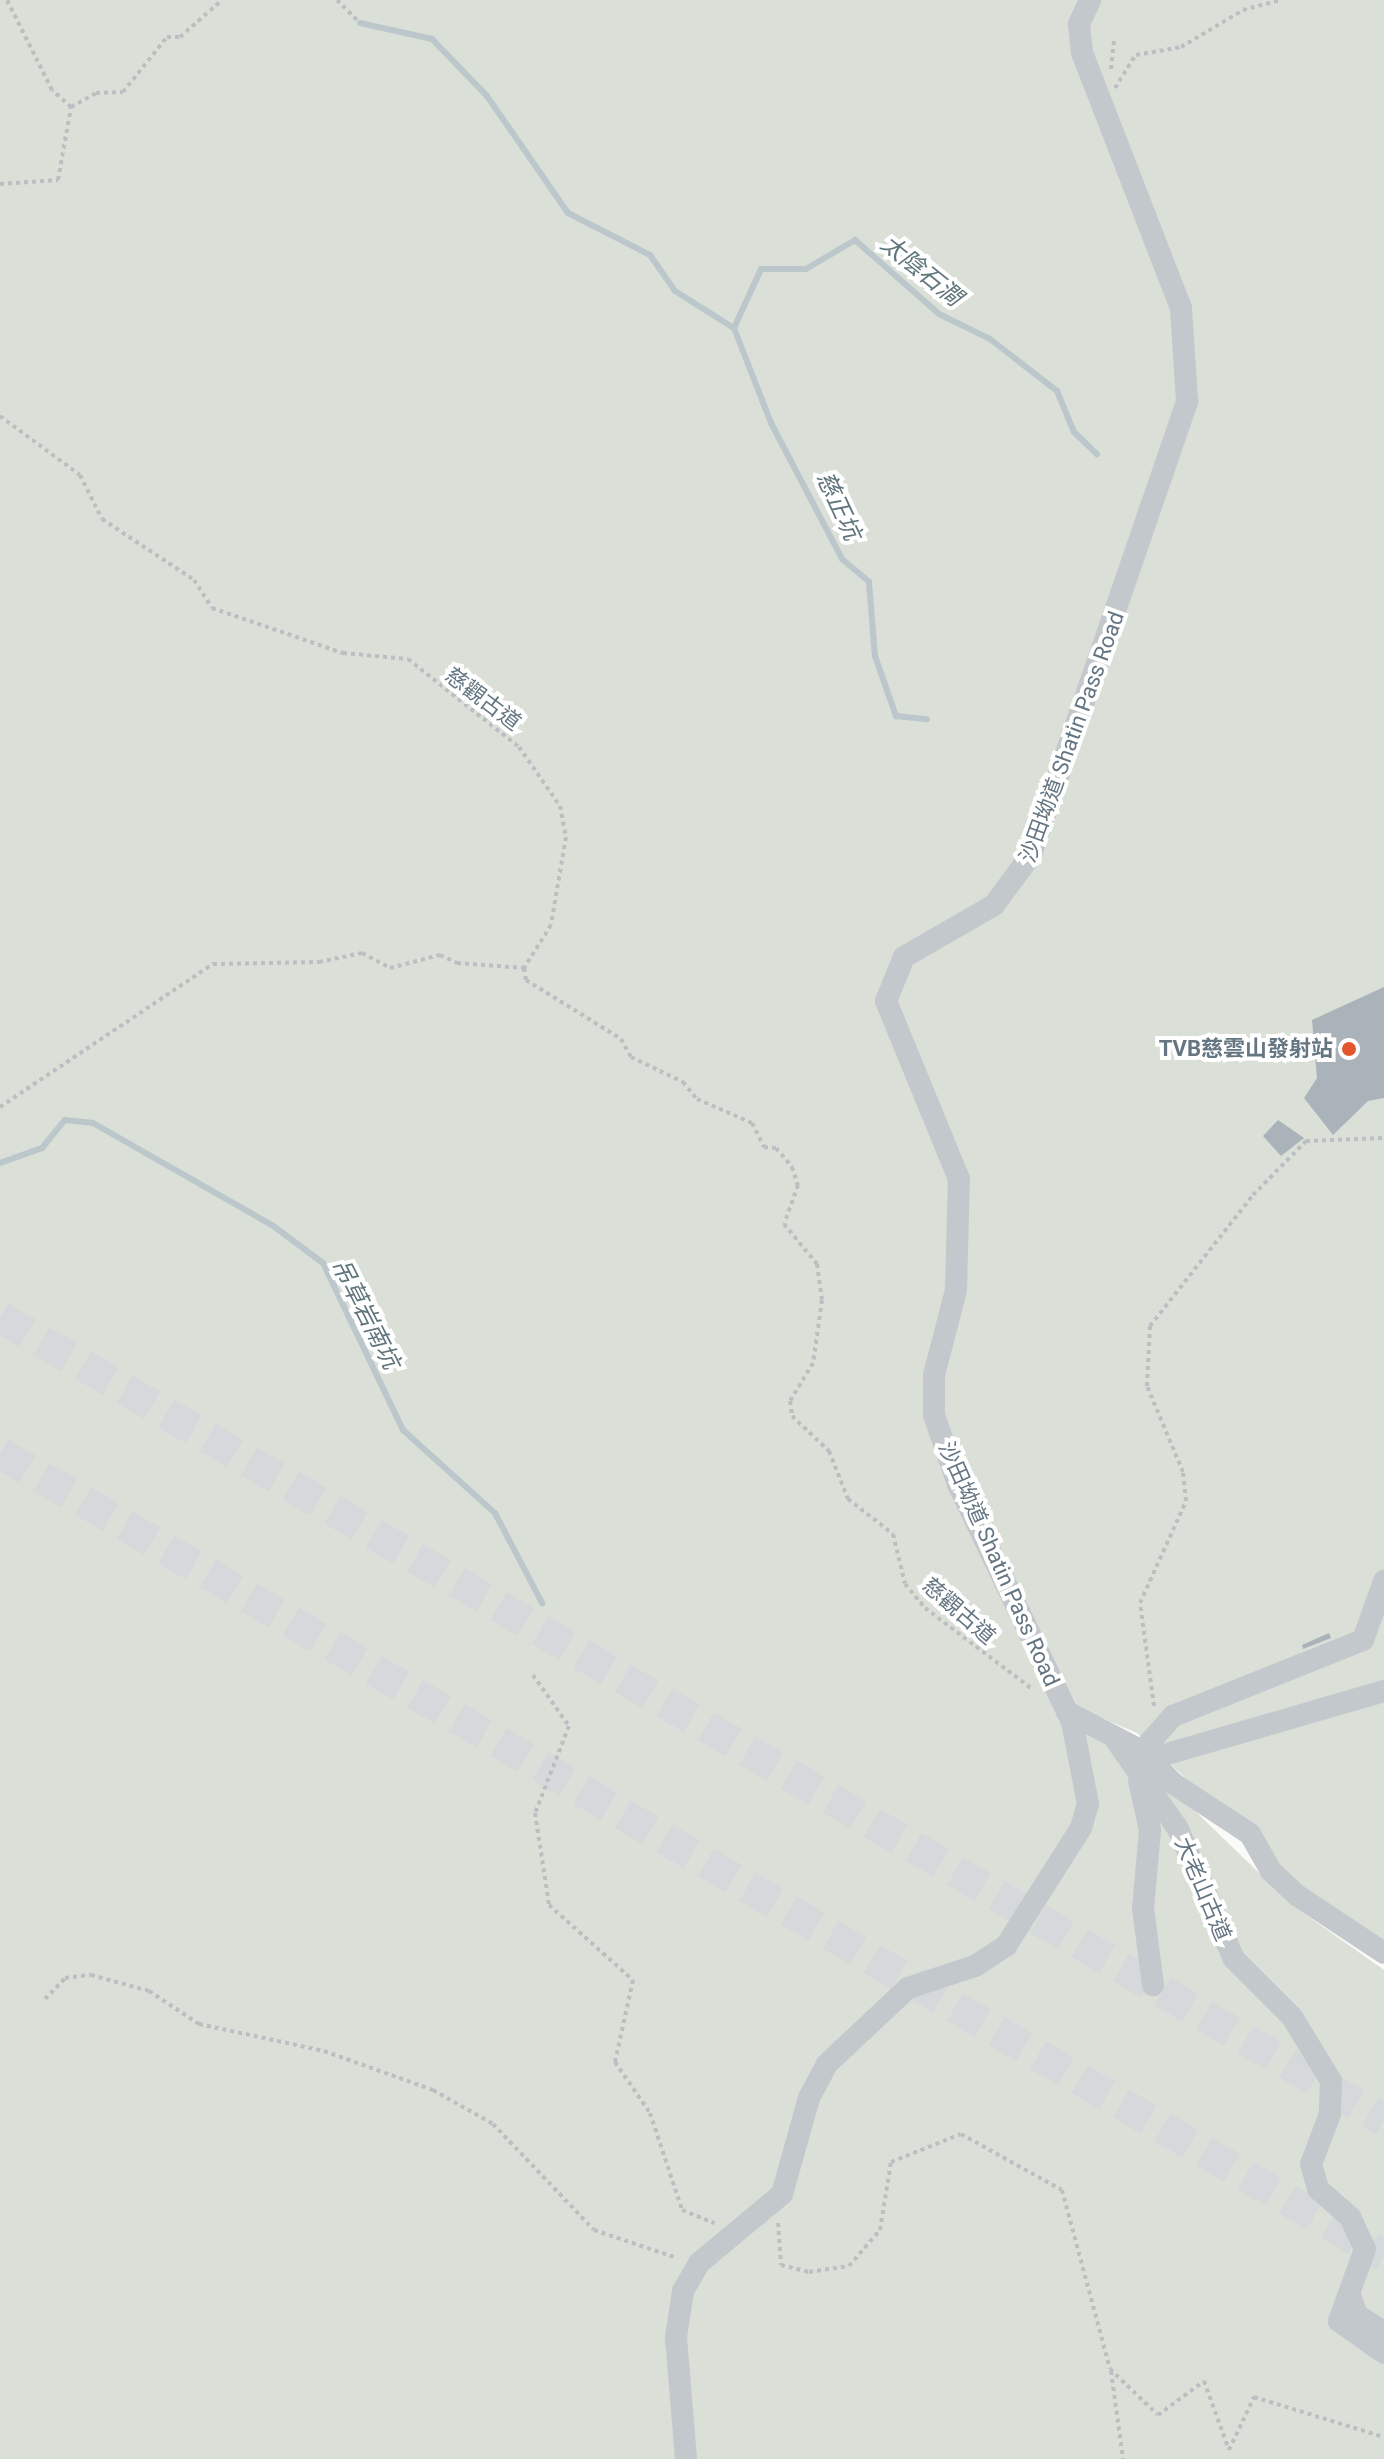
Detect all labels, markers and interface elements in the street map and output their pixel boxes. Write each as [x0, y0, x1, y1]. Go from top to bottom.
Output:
water label: 太陰石澗 [875, 230, 967, 312]
water label: 慈正坑 [810, 467, 866, 545]
street label: 沙田坳道 Shatin Pass Road [1014, 608, 1130, 866]
street label: 慈觀古道 [440, 662, 526, 736]
place label: TVB慈雲山發射站 [1159, 1036, 1333, 1062]
marker: TVB慈雲山發射站 [1340, 1040, 1358, 1058]
water label: 吊草岩南坑 [325, 1254, 405, 1374]
street label: 沙田坳道 Shatin Pass Road [933, 1438, 1065, 1690]
street label: 慈觀古道 [917, 1572, 1001, 1650]
street label: 大老山古道 [1169, 1833, 1237, 1945]

